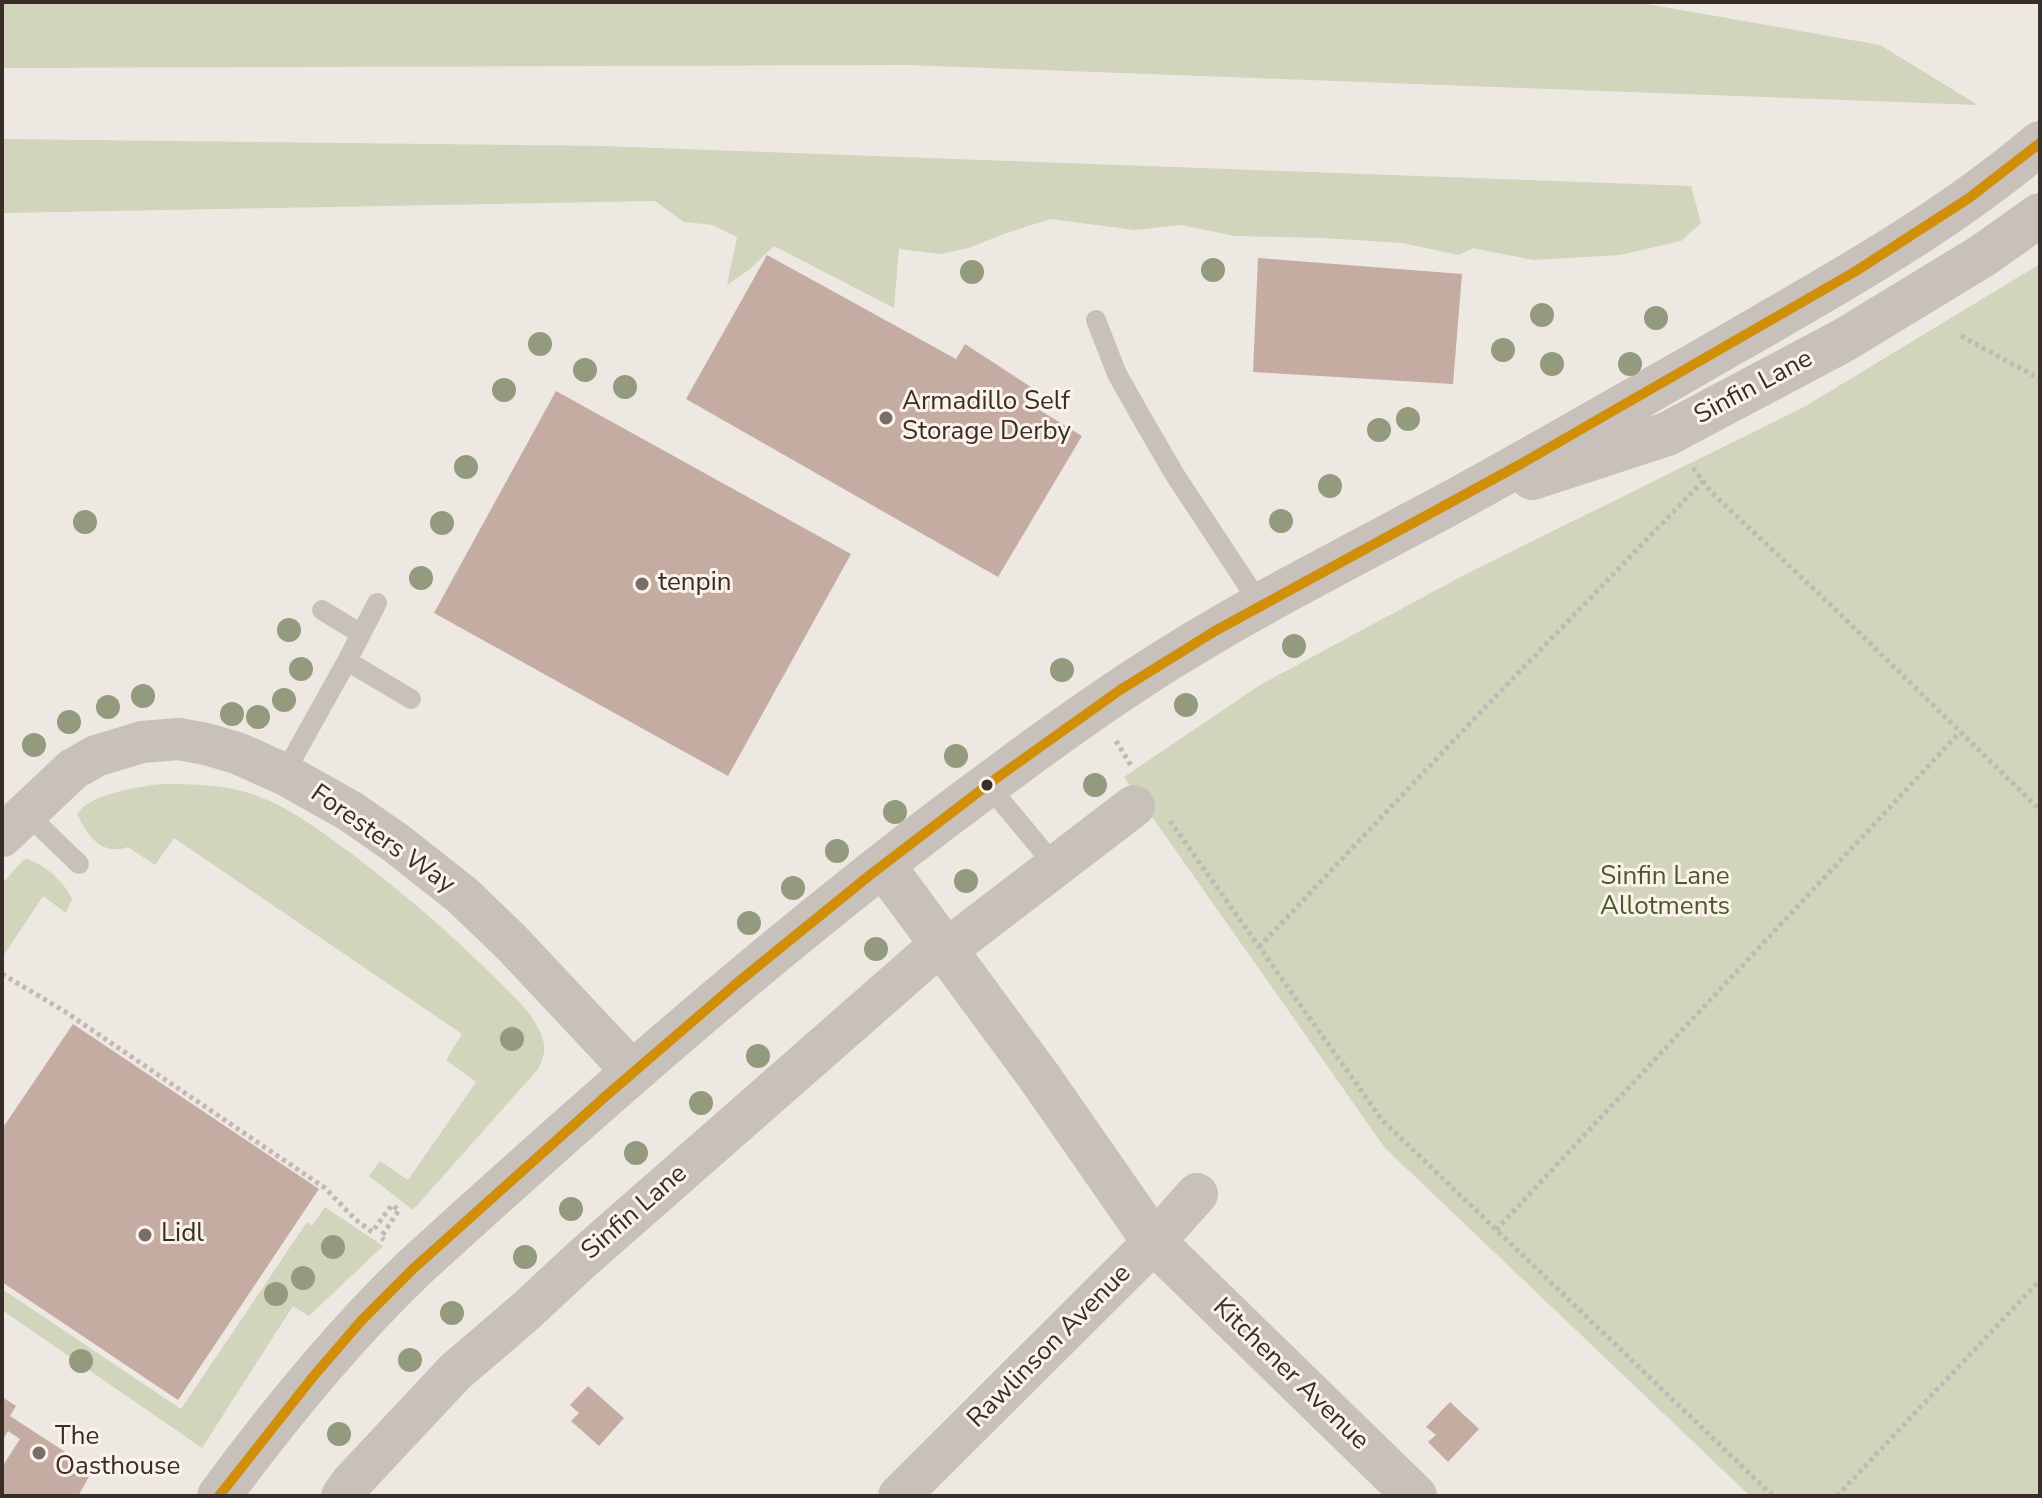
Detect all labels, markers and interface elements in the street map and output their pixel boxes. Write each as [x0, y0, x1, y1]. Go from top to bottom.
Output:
street label: Sinfin Lane [1690, 344, 1818, 432]
place label: Armadillo Self Storage Derby [902, 387, 1071, 448]
marker: Armadillo Self Storage Derby [877, 409, 895, 427]
place label: tenpin [658, 568, 732, 600]
marker: tenpin [633, 575, 651, 593]
unlabelled marker [979, 777, 995, 793]
street label: Foresters Way [304, 779, 460, 901]
park label: Sinfin Lane Allotments [1600, 862, 1730, 924]
street label: Sinfin Lane [576, 1159, 694, 1267]
place label: Lidl [161, 1219, 204, 1251]
marker: Lidl [136, 1226, 154, 1244]
street label: Rawlinson Avenue [962, 1259, 1138, 1435]
street label: Kitchener Avenue [1205, 1293, 1375, 1457]
place label: The Oasthouse [55, 1422, 180, 1484]
marker: The Oasthouse [30, 1444, 48, 1462]

